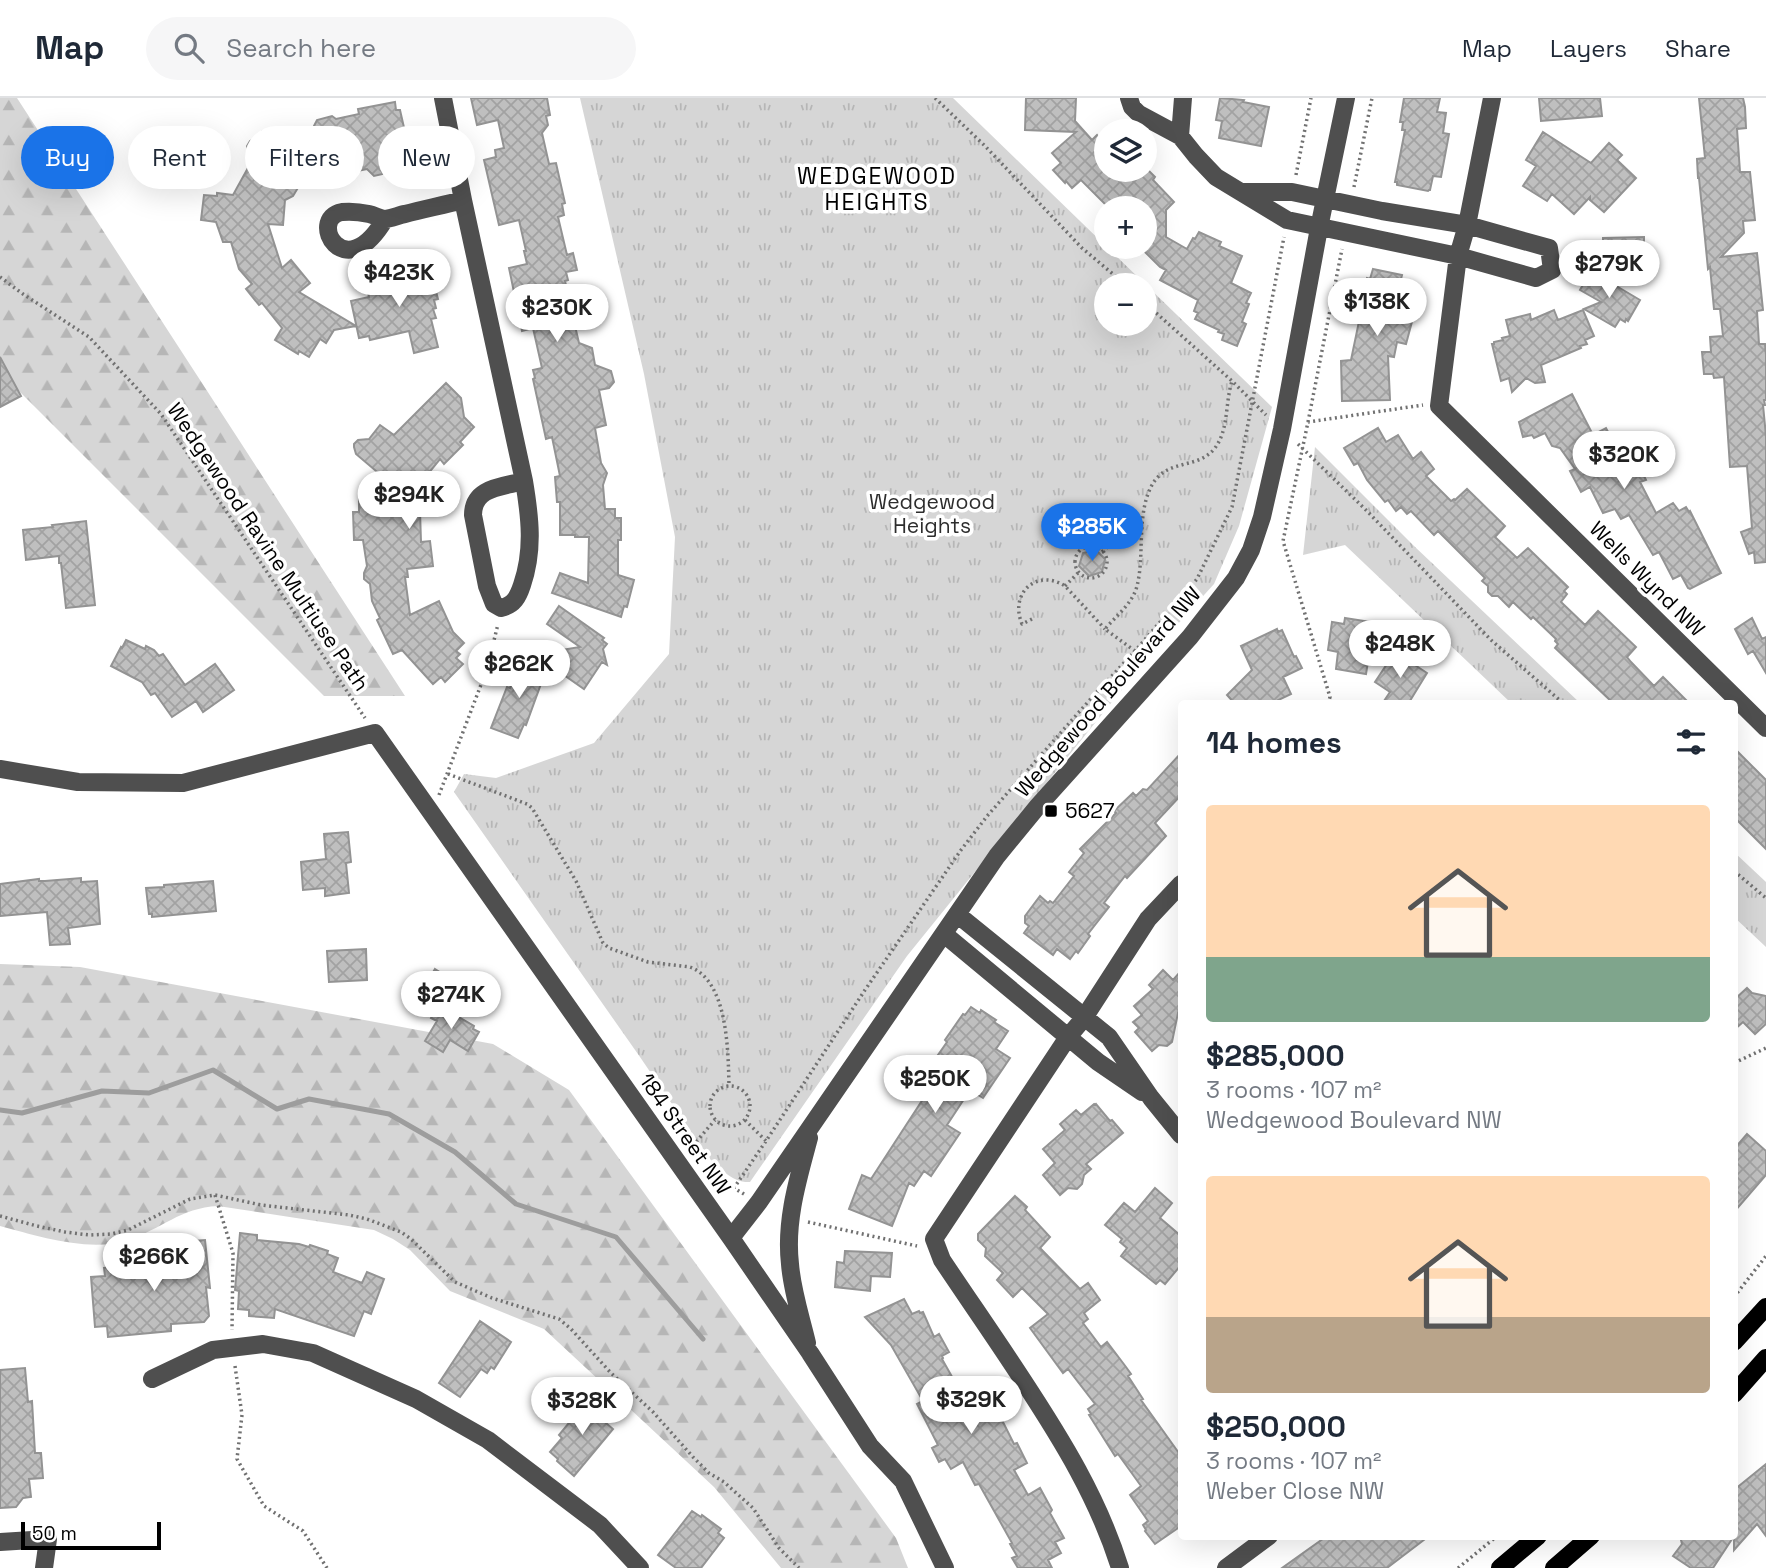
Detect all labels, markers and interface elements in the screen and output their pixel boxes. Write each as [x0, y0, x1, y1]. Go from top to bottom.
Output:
search box [146, 17, 636, 80]
text: Map [35, 27, 104, 69]
icon: search [170, 29, 208, 67]
text: Search here [226, 31, 376, 65]
text: Map [1462, 33, 1512, 64]
text: Layers [1550, 33, 1627, 64]
text: Share [1665, 33, 1731, 64]
map controls [1094, 119, 1157, 336]
button: layers [1094, 119, 1157, 182]
chip: Buy [21, 126, 114, 189]
chip: Rent [128, 126, 231, 189]
chip: Filters [245, 126, 364, 189]
chip: New [378, 126, 475, 189]
district label: WEDGEWOOD HEIGHTS [797, 161, 957, 217]
button: + [1094, 196, 1157, 259]
pin: $279K [1560, 240, 1658, 300]
text: $279K [1575, 248, 1643, 278]
pin: $423K [350, 250, 448, 309]
text: $423K [364, 257, 434, 287]
button: − [1094, 273, 1157, 336]
pin: $138K [1328, 278, 1426, 338]
pin: $230K [508, 285, 606, 344]
text: $138K [1344, 286, 1410, 316]
text: $230K [522, 292, 592, 322]
street label: Wedgewood Ravine Multiuse Path [162, 397, 375, 696]
pin: $320K [1575, 432, 1673, 491]
text: $320K [1589, 439, 1659, 469]
pin: $294K [360, 472, 458, 531]
text: $294K [374, 479, 444, 509]
park label: Wedgewood Heights [869, 488, 995, 539]
pin: $285K [1043, 504, 1141, 563]
text: $285K [1057, 511, 1127, 541]
street label: Wells Wynd NW [1584, 515, 1711, 642]
street label: Wedgewood Boulevard NW [1009, 581, 1206, 802]
pin: $248K [1351, 620, 1449, 680]
text: $248K [1365, 628, 1435, 658]
pin: $262K [470, 640, 568, 700]
text: $262K [484, 648, 554, 678]
text: 14 homes [1206, 723, 1342, 762]
icon: filters [1672, 723, 1710, 761]
place label: 5627 [1065, 797, 1115, 824]
marker: 5627 [1043, 803, 1059, 819]
icon: home [1395, 850, 1521, 976]
pin: $274K [402, 972, 500, 1031]
text: $274K [417, 979, 485, 1009]
text: $285,000 [1206, 1036, 1345, 1075]
pin: $250K [886, 1056, 984, 1115]
text: $250K [900, 1063, 970, 1093]
street label: 184 Street NW [634, 1068, 737, 1200]
text: 3 rooms · 107 m² [1206, 1075, 1382, 1105]
text: Wedgewood Boulevard NW [1206, 1105, 1502, 1135]
icon: home [1395, 1221, 1521, 1347]
pin: $266K [105, 1234, 203, 1293]
text: $266K [119, 1241, 189, 1271]
pin: $329K [922, 1376, 1020, 1436]
pin: $328K [533, 1378, 631, 1437]
text: $329K [936, 1384, 1006, 1414]
text: $328K [547, 1385, 617, 1415]
text: $250,000 [1206, 1407, 1346, 1446]
text: 3 rooms · 107 m² [1206, 1446, 1382, 1476]
text: Weber Close NW [1206, 1476, 1384, 1506]
scale bar [21, 1519, 161, 1551]
text: 50 m [32, 1521, 77, 1546]

